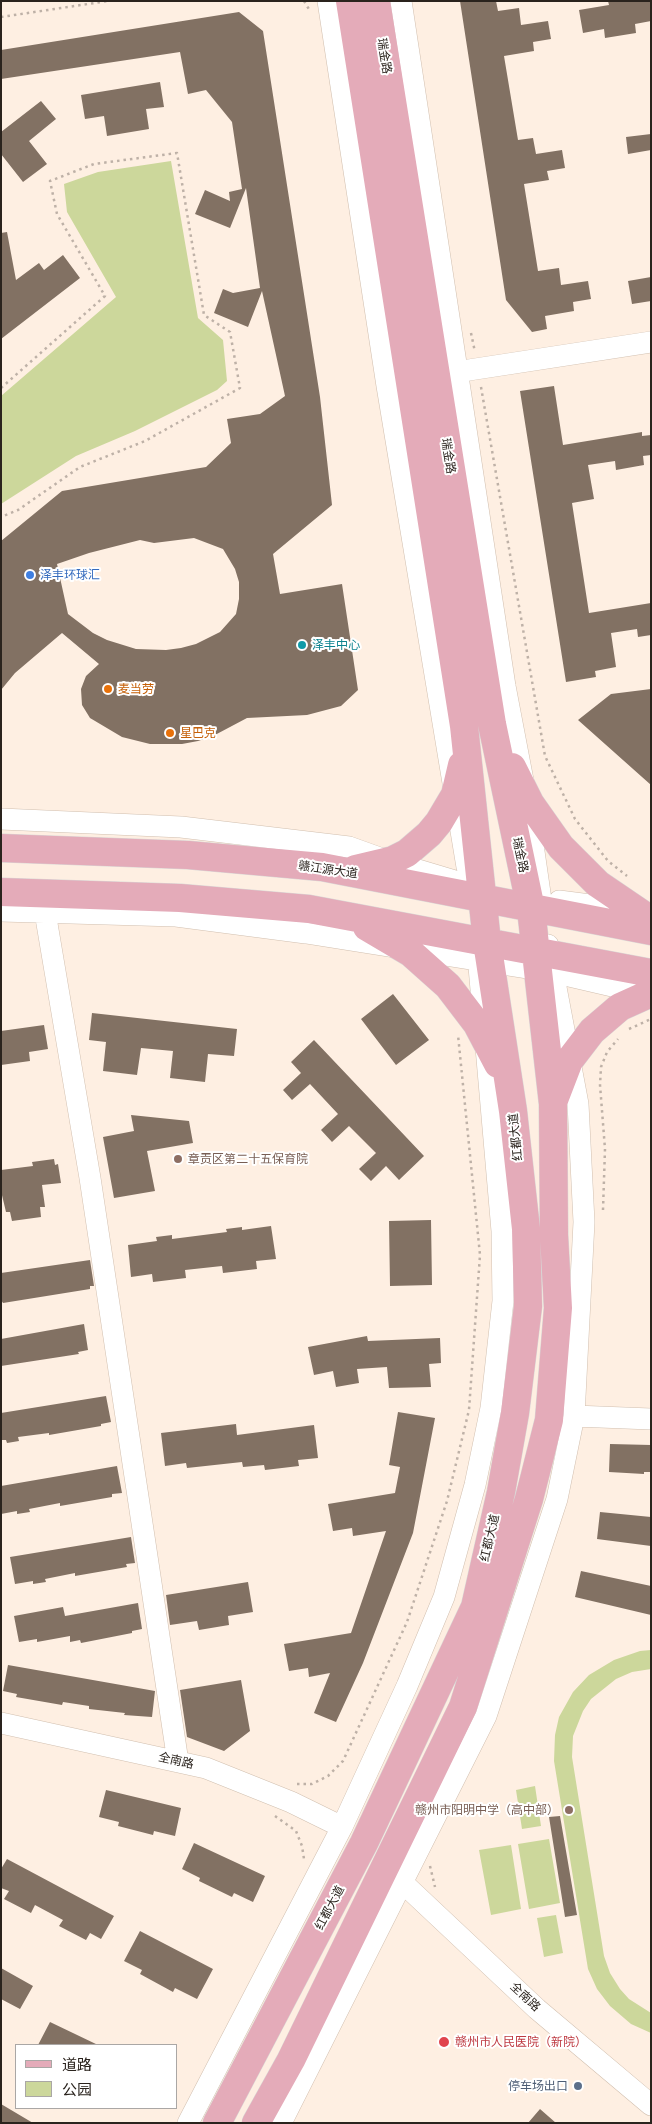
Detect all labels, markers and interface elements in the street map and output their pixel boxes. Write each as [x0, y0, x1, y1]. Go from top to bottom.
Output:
street label: 瑞金路 [374, 37, 394, 75]
street label: 瑞金路 [438, 437, 458, 475]
place label: 泽丰环球汇 [40, 568, 100, 582]
marker: 泽丰环球汇 [24, 569, 36, 581]
place label: 泽丰中心 [312, 638, 360, 652]
marker: 泽丰中心 [296, 639, 308, 651]
place label: 麦当劳 [118, 682, 154, 696]
marker: 麦当劳 [102, 683, 114, 695]
place label: 星巴克 [180, 726, 216, 740]
marker: 星巴克 [164, 727, 176, 739]
street label: 瑞金路 [509, 836, 531, 874]
street label: 赣江源大道 [297, 859, 359, 881]
street label: 红都大道 [506, 1112, 526, 1162]
place label: 章贡区第二十五保育院 [188, 1152, 308, 1166]
marker: 章贡区第二十五保育院 [172, 1153, 184, 1165]
street label: 红都大道 [478, 1513, 502, 1563]
street label: 全南路 [157, 1750, 195, 1772]
place label: 赣州市阳明中学（高中部） [415, 1803, 559, 1817]
marker: 赣州市阳明中学（高中部） [563, 1804, 575, 1816]
street label: 红都大道 [312, 1883, 348, 1933]
street label: 全南路 [507, 1979, 543, 2015]
marker: 赣州市人民医院（新院） [437, 2035, 451, 2049]
place label: 赣州市人民医院（新院） [455, 2035, 587, 2049]
legend [15, 2044, 178, 2109]
text: 道路 [62, 2055, 92, 2074]
place label: 停车场出口 [508, 2079, 568, 2093]
text: 公园 [62, 2080, 92, 2099]
marker: 停车场出口 [572, 2080, 584, 2092]

